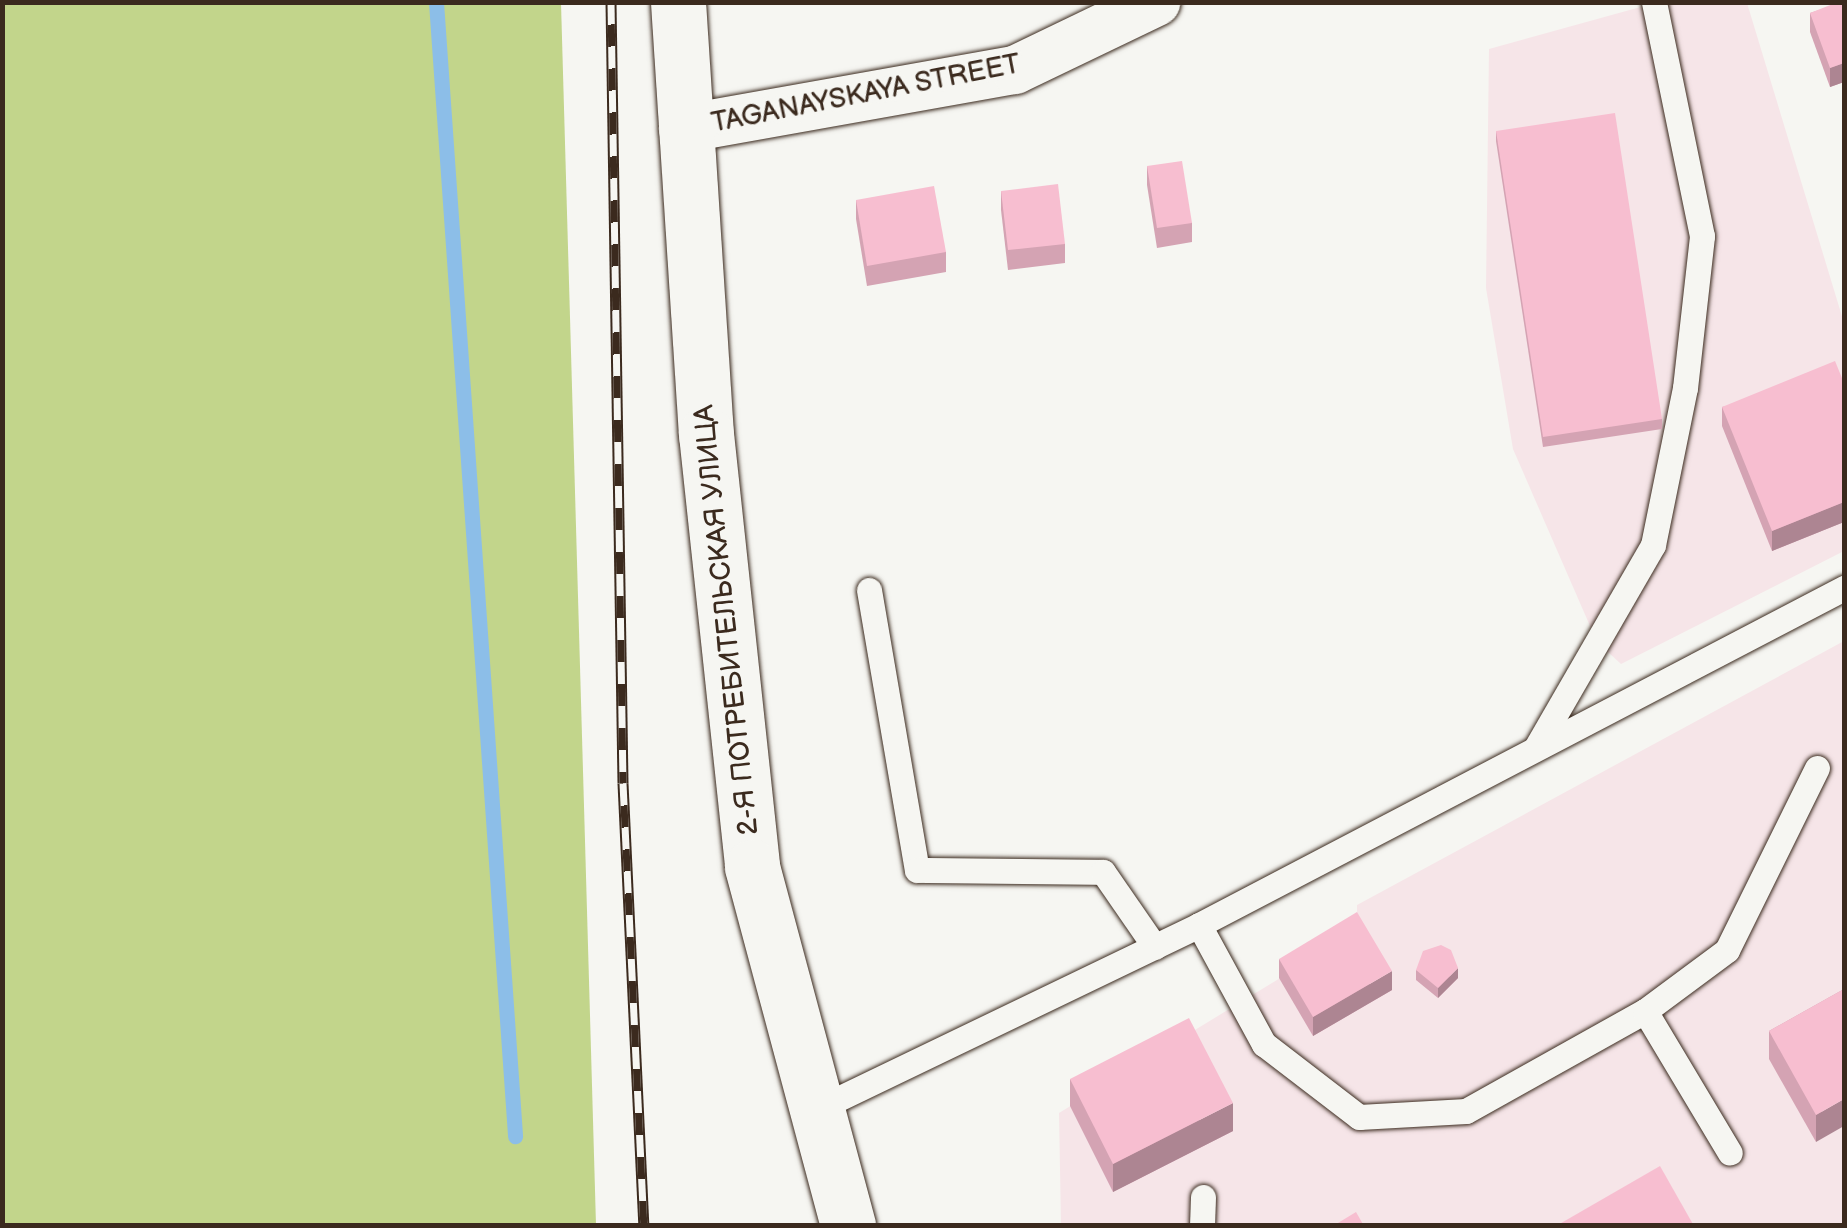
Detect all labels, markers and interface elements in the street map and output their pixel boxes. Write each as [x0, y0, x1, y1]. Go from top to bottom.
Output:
street label: TAGANAYSKAYA STREET [708, 47, 1024, 141]
street label: 2-Я ПОТРЕБИТЕЛЬСКАЯ УЛИЦА [688, 403, 766, 837]

